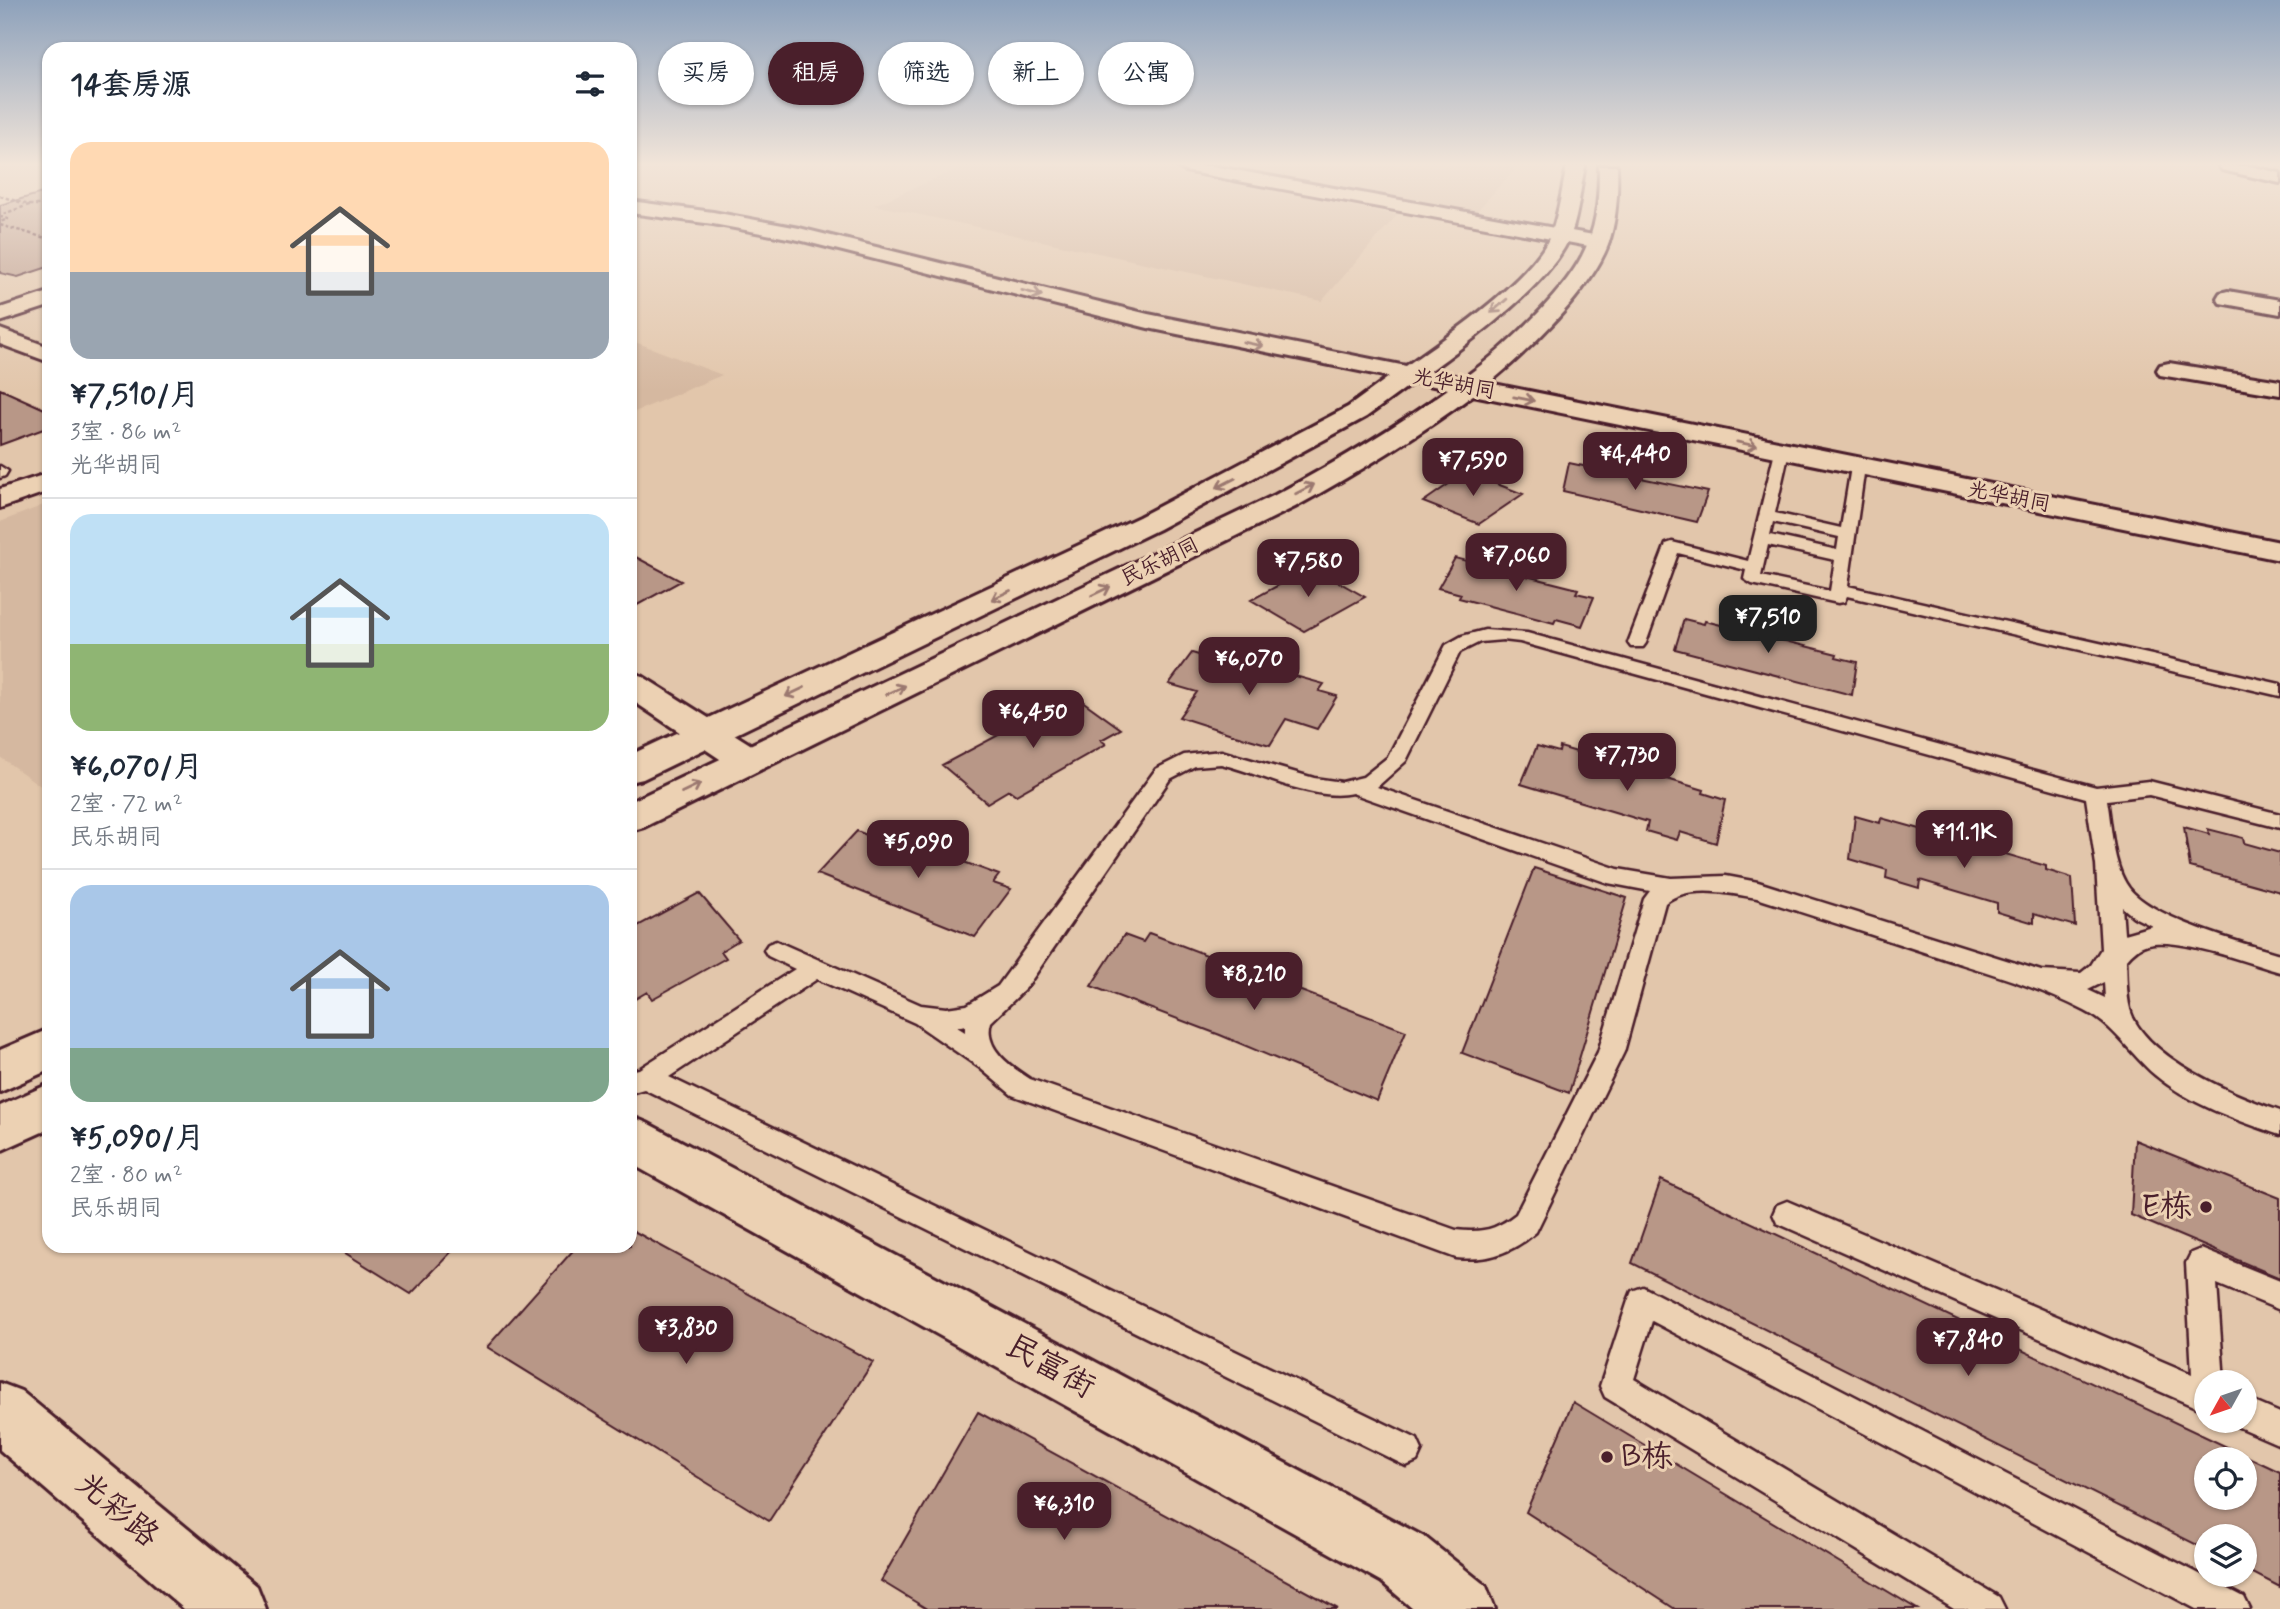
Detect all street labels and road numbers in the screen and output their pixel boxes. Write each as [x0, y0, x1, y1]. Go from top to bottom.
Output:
street label: 光华胡同 [1410, 362, 1498, 406]
street label: 光华胡同 [1965, 475, 2053, 519]
street label: 民乐胡同 [1116, 531, 1204, 593]
street label: 民富街 [998, 1325, 1102, 1409]
street label: 光彩路 [67, 1463, 167, 1557]

